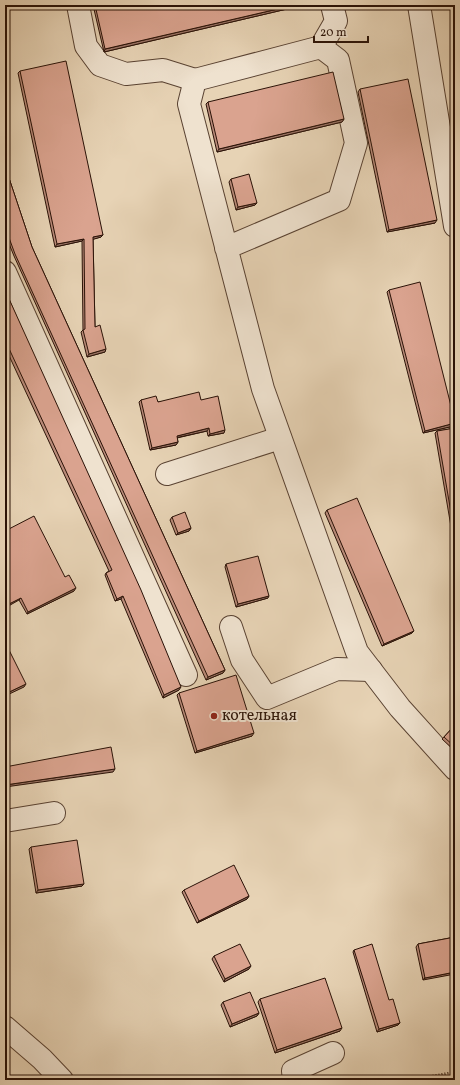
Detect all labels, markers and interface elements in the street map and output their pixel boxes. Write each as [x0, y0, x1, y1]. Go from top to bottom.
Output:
scale bar [314, 18, 368, 44]
text: 20 m [320, 25, 347, 41]
place label: котельная [222, 705, 297, 727]
marker: котельная [209, 711, 219, 721]

